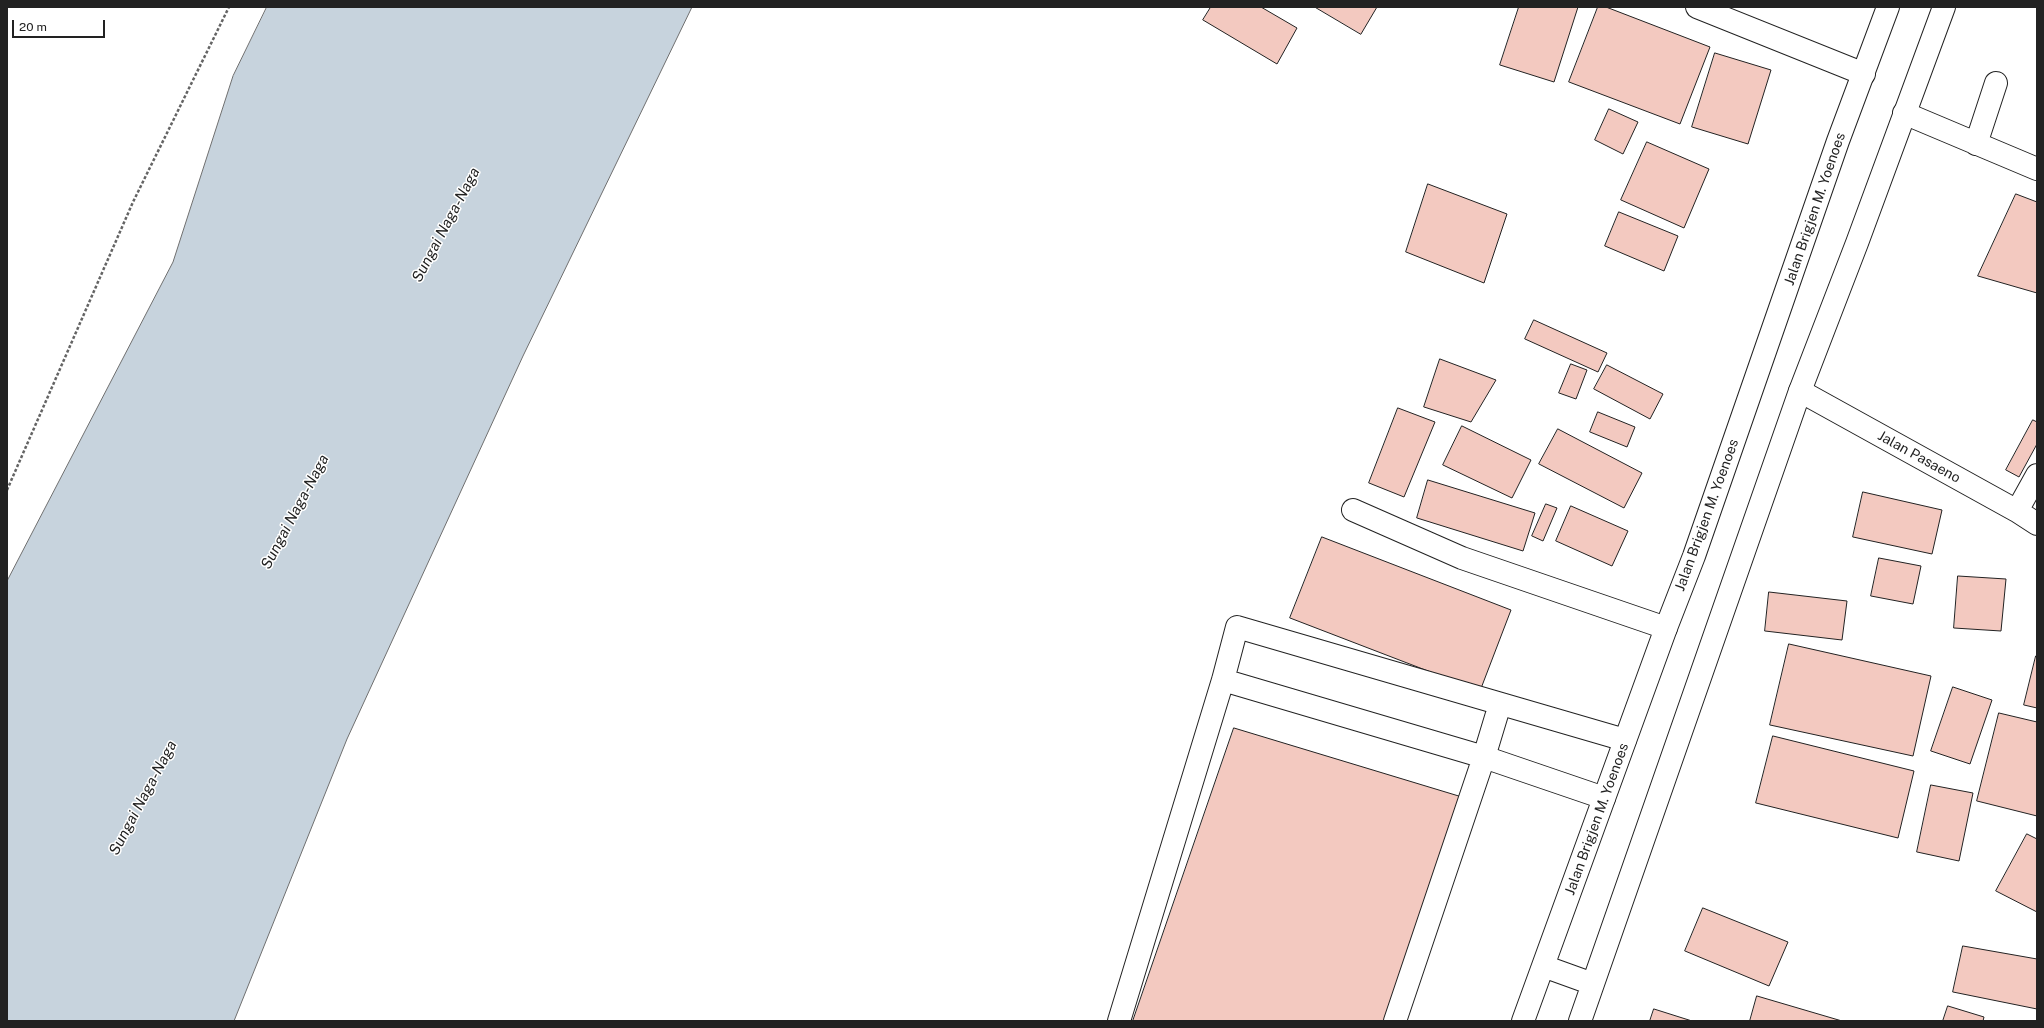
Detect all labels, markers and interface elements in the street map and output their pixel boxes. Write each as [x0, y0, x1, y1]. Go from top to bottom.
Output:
scale bar [14, 12, 107, 38]
text: 20 m [19, 20, 47, 34]
street label: Jalan Brigjen M. Yoenoes [1781, 130, 1849, 288]
water label: Sungai Naga-Naga [408, 165, 484, 285]
street label: Jalan Pasaeno [1875, 427, 1963, 487]
street label: Jalan Brigjen M. Yoenoes [1672, 437, 1742, 593]
water label: Sungai Naga-Naga [257, 452, 333, 572]
water label: Sungai Naga-Naga [105, 738, 181, 858]
street label: Jalan Brigjen M. Yoenoes [1562, 741, 1632, 897]

